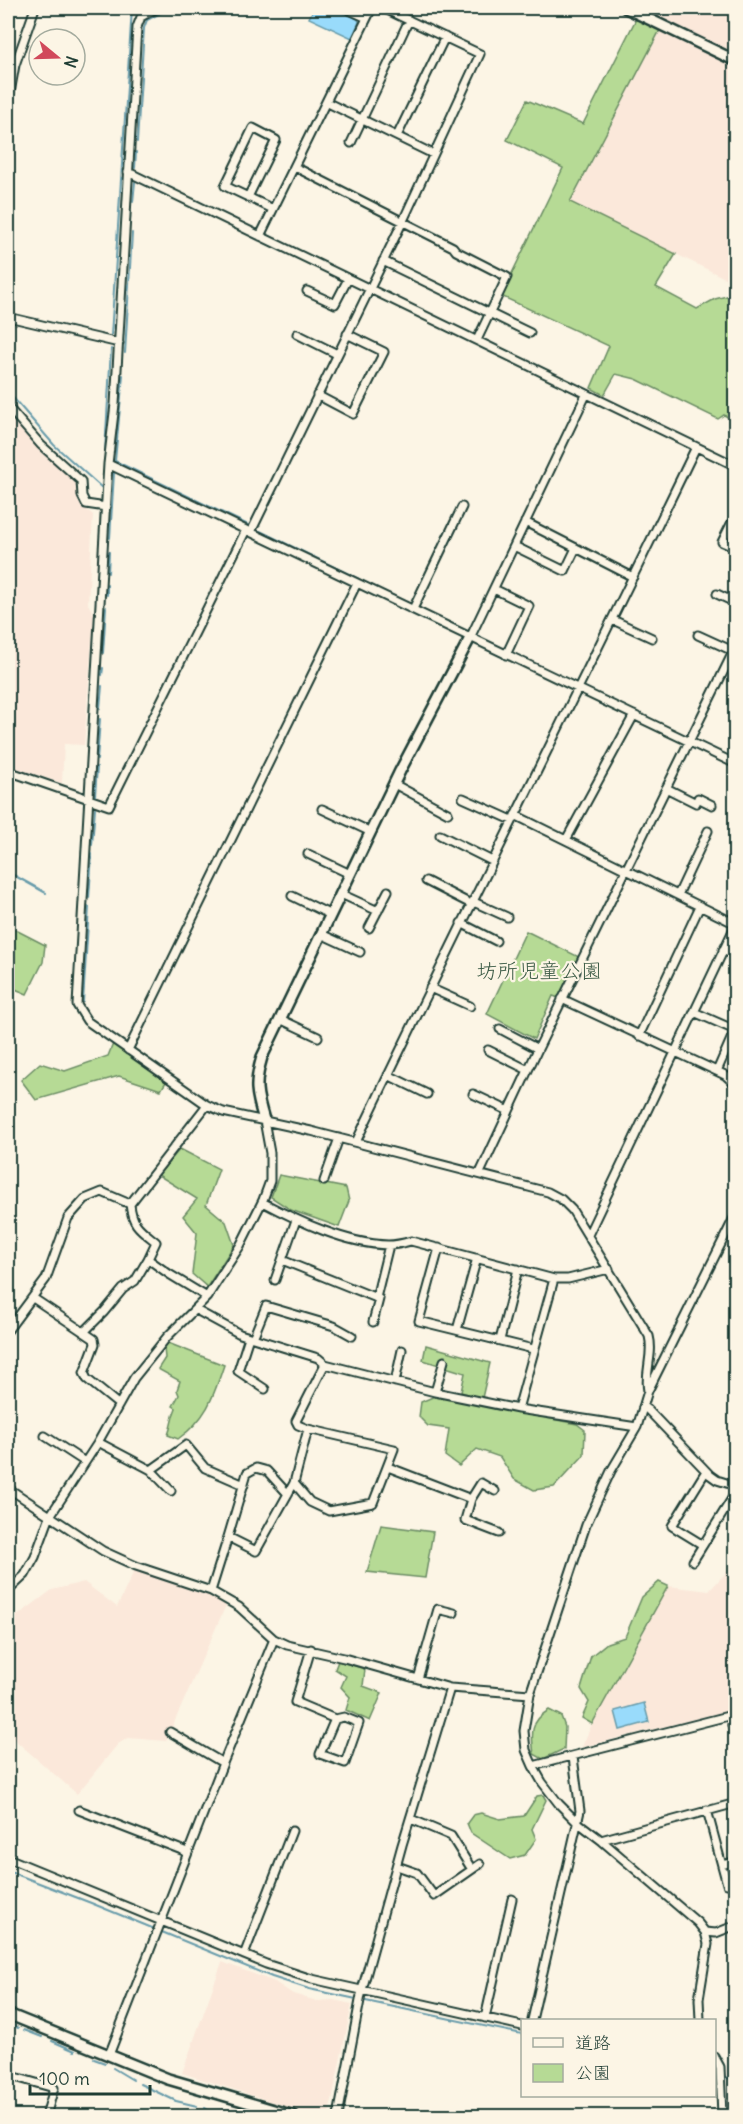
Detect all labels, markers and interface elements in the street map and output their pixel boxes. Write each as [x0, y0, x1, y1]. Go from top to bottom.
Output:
north arrow [27, 27, 87, 87]
text: N [60, 53, 82, 70]
park label: 坊所児童公園 [476, 957, 602, 984]
legend [521, 2019, 716, 2097]
text: 道路 [575, 2031, 611, 2054]
scale bar [30, 2058, 150, 2096]
text: 公園 [575, 2061, 611, 2084]
text: 100 m [39, 2067, 90, 2090]

